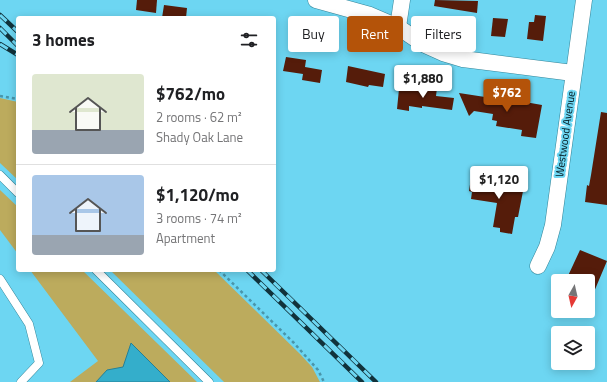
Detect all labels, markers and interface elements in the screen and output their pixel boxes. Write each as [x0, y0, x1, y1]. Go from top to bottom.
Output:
chip: Buy [288, 16, 339, 52]
chip: Rent [347, 16, 403, 52]
chip: Filters [411, 16, 476, 52]
text: 3 homes [32, 27, 95, 53]
icon: filters [238, 29, 260, 51]
pin: $1,880 [390, 65, 456, 99]
text: $1,880 [403, 68, 443, 88]
pin: $762 [483, 79, 531, 113]
text: $762/mo [156, 81, 225, 107]
text: $762 [492, 82, 522, 102]
icon: home [64, 90, 112, 138]
street label: Westwood Avenue [551, 90, 579, 178]
text: 2 rooms · 62 m² [156, 107, 242, 127]
text: Shady Oak Lane [156, 127, 243, 147]
pin: $1,120 [466, 166, 532, 200]
text: $1,120 [479, 169, 519, 189]
text: $1,120/mo [156, 182, 239, 208]
icon: home [64, 191, 112, 239]
text: 3 rooms · 74 m² [156, 208, 242, 228]
text: Apartment [156, 228, 215, 248]
north arrow [551, 274, 595, 318]
map controls [551, 274, 595, 370]
button: layers [551, 326, 595, 370]

